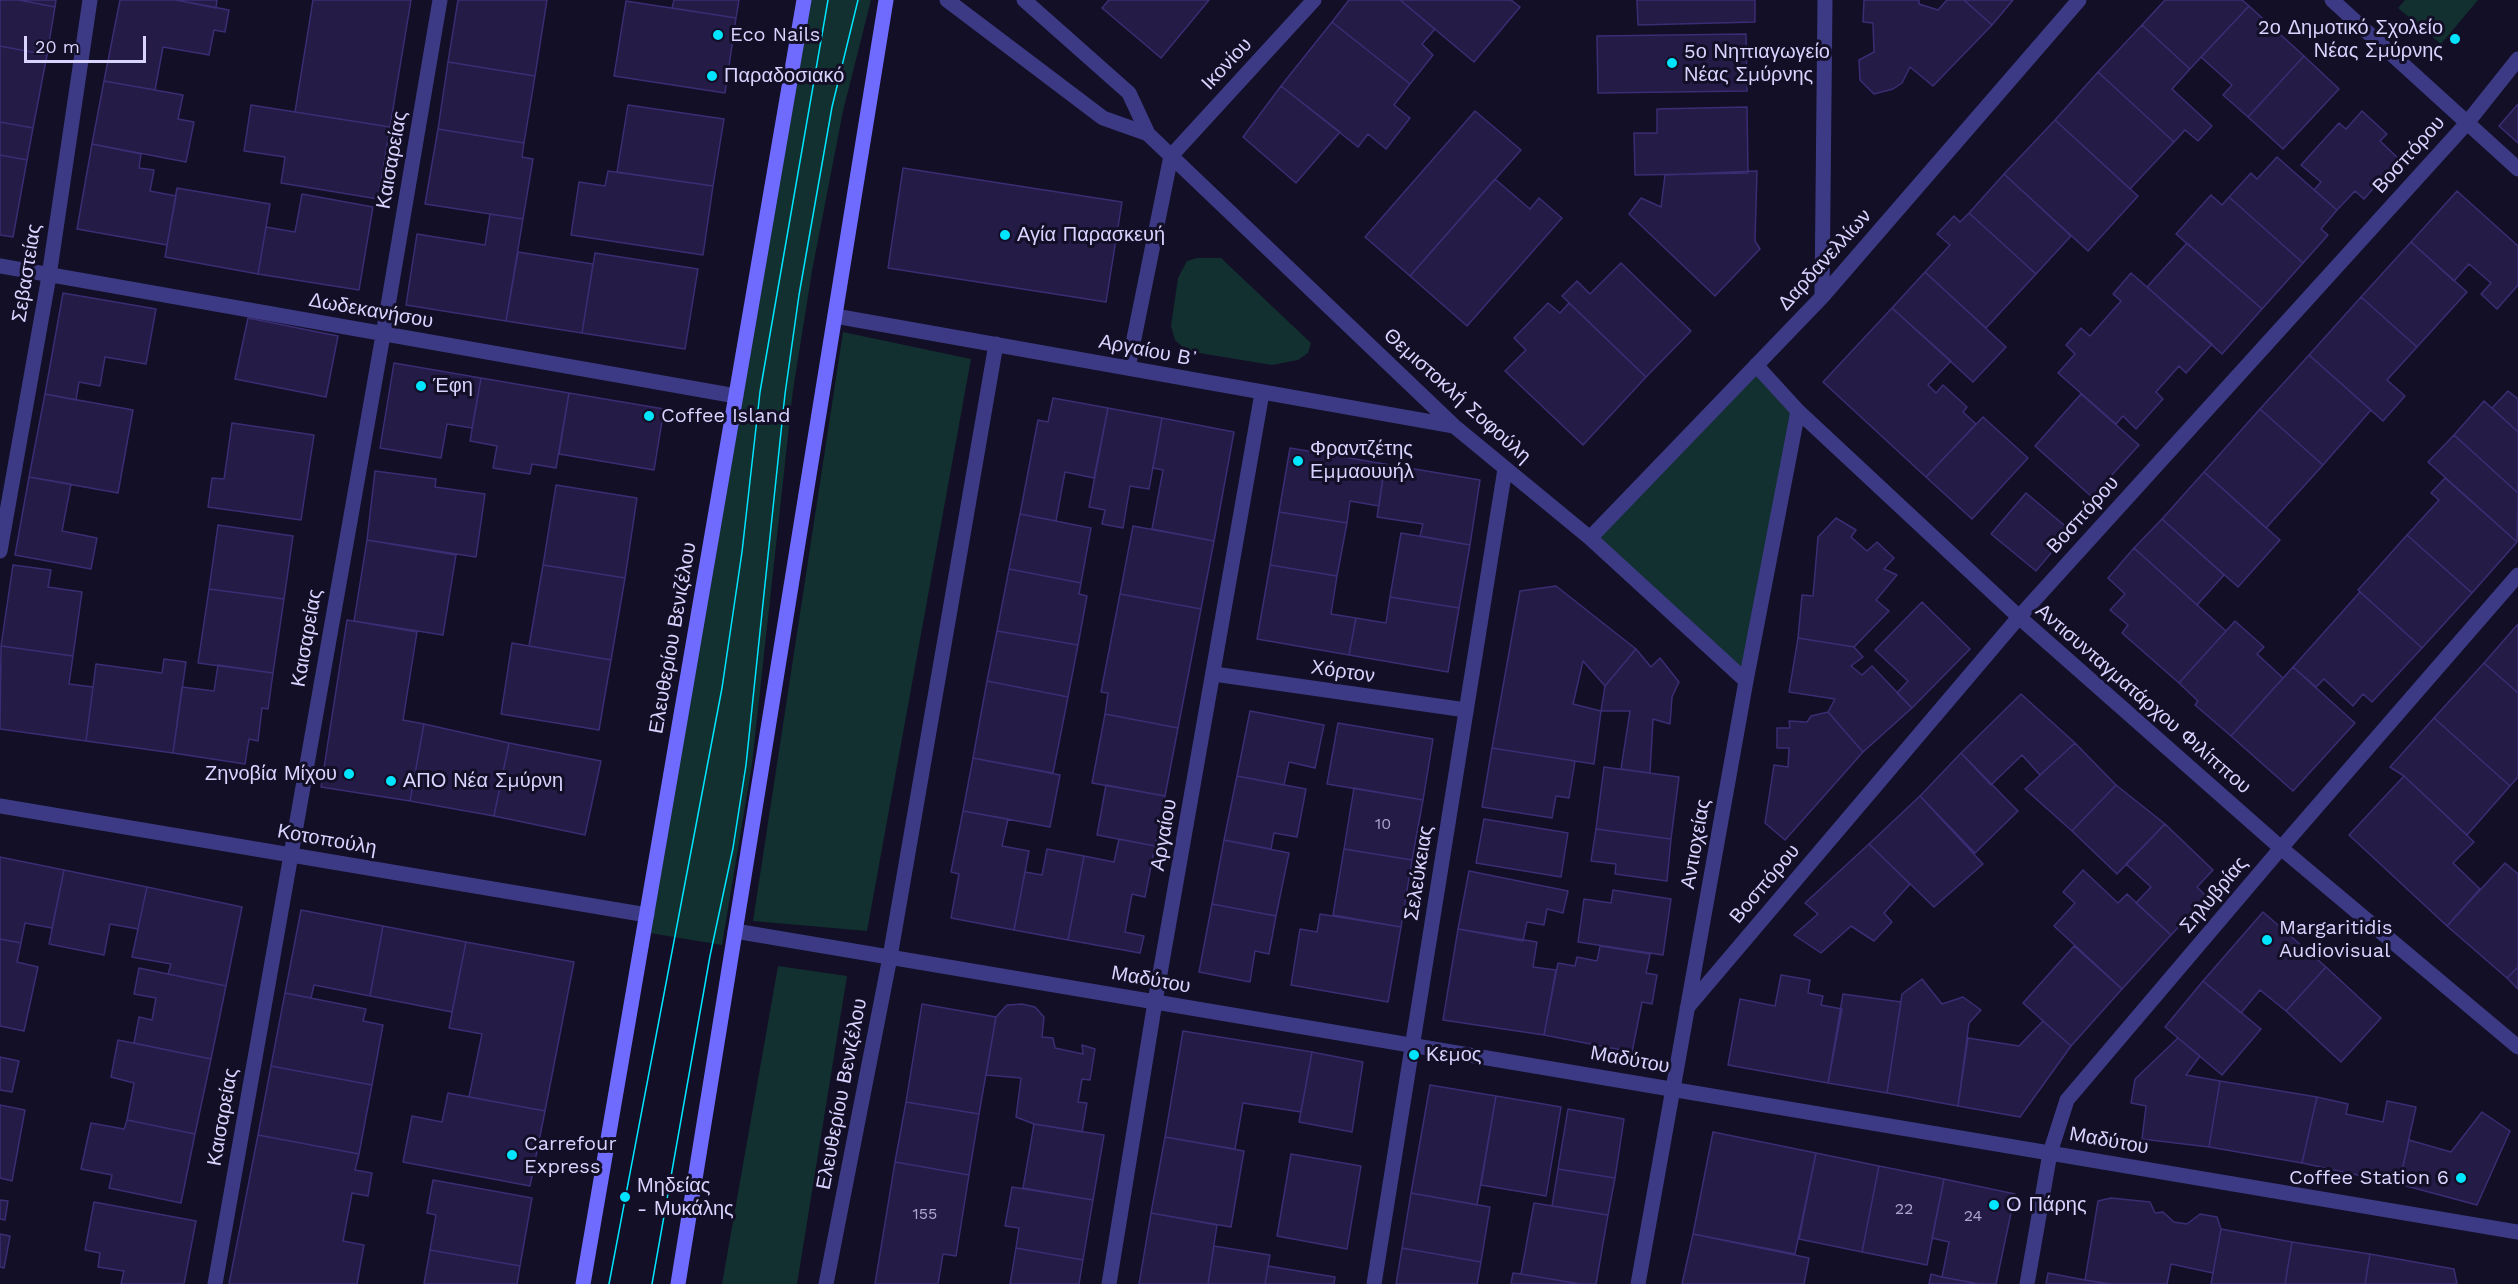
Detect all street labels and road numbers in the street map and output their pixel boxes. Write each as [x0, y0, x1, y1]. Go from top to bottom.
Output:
street label: Ικονίου [1197, 33, 1257, 95]
street label: Καισαρείας [372, 109, 412, 211]
street label: Βοσπόρου [2368, 111, 2450, 199]
street label: Δαρδανελλίων [1773, 204, 1877, 316]
street label: Σεβαστείας [7, 222, 47, 324]
street label: Δωδεκανήσου [307, 288, 435, 334]
street label: Θεμιστοκλή Σοφούλη [1378, 324, 1536, 468]
street label: Αργαίου Β᾽ [1097, 330, 1199, 372]
street label: Βοσπόρου [2042, 471, 2124, 559]
street label: Ελευθερίου Βενιζέλου [644, 540, 702, 736]
street label: Καισαρείας [287, 587, 327, 689]
street label: Αντισυνταγματάρχου Φιλίππου [2030, 599, 2256, 799]
street label: Χόρτον [1309, 656, 1377, 688]
street label: Αργαίου [1146, 797, 1182, 873]
street label: Αντιοχείας [1676, 797, 1716, 891]
street label: Κοτοπούλη [275, 819, 379, 861]
street label: Σελεύκειας [1400, 824, 1438, 922]
street label: Βοσπόρου [1725, 839, 1805, 929]
street label: Σηλυβρίας [2175, 852, 2253, 938]
street label: Μαδύτου [1110, 961, 1192, 999]
street label: Ελευθερίου Βενιζέλου [812, 996, 872, 1192]
street label: Μαδύτου [1589, 1041, 1671, 1079]
street label: Καισαρείας [203, 1066, 243, 1168]
street label: Μαδύτου [2068, 1122, 2150, 1160]

